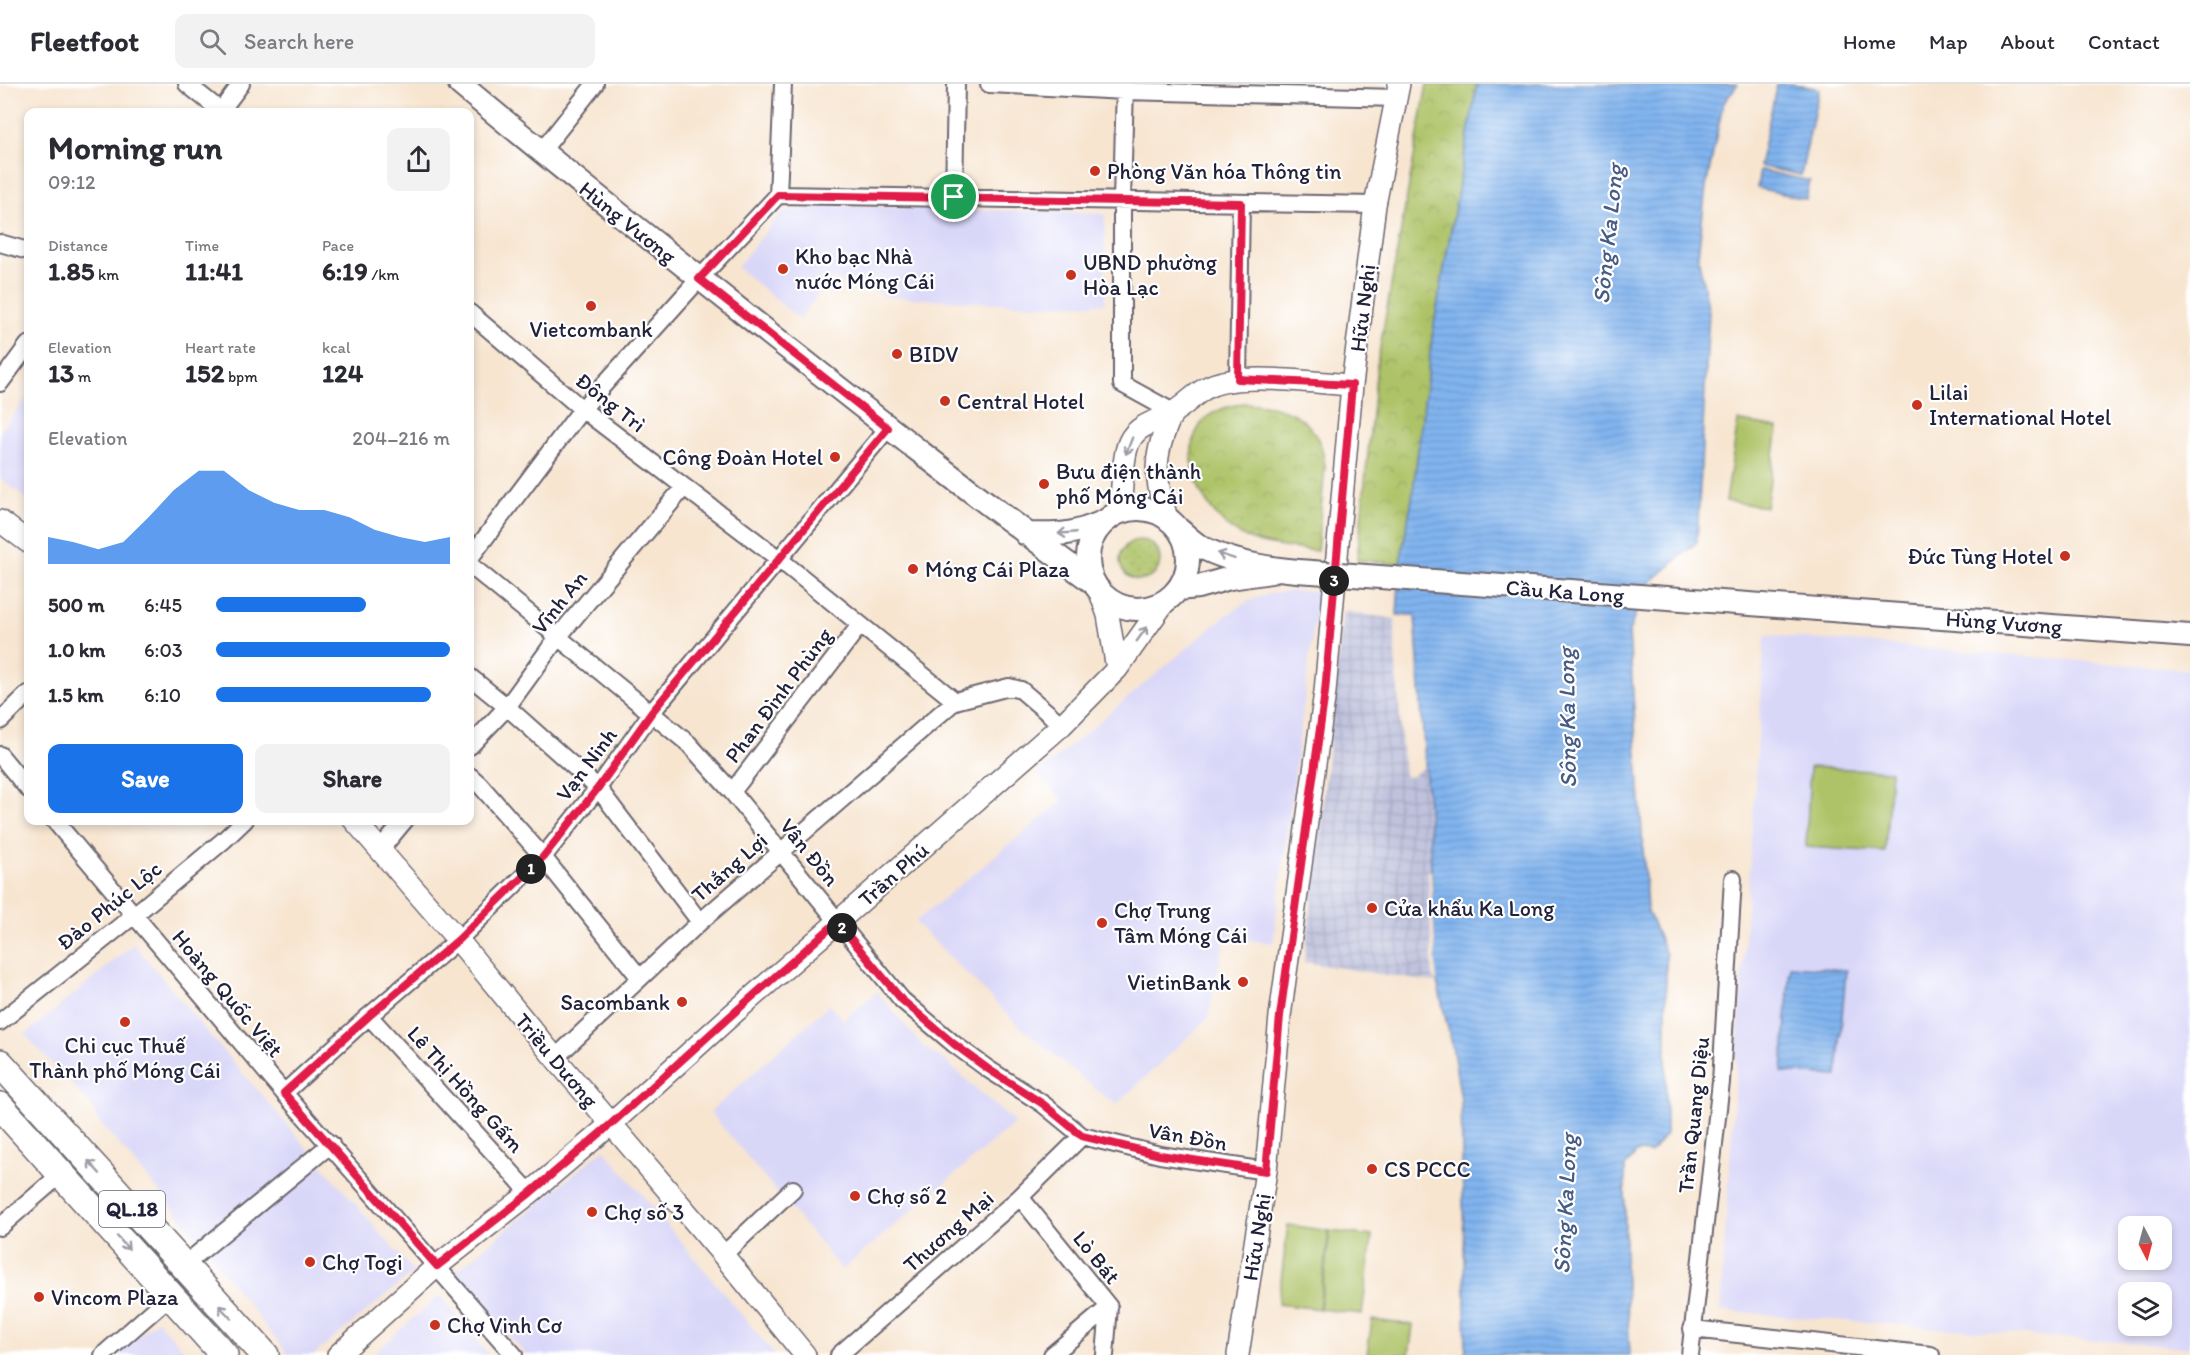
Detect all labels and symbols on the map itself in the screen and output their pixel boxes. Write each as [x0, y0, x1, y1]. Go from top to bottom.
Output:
place label: Phòng Văn hóa Thông tin [1107, 158, 1342, 185]
water label: Sông Ka Long [1586, 160, 1630, 305]
marker: Phòng Văn hóa Thông tin [1088, 164, 1102, 178]
pin [928, 171, 979, 222]
street label: Hùng Vương [574, 175, 682, 270]
place label: Kho bạc Nhà nước Móng Cái [795, 243, 935, 295]
place label: UBND phường Hòa Lạc [1083, 249, 1218, 301]
marker: Kho bạc Nhà nước Móng Cái [776, 262, 790, 276]
street label: Hữu Nghị [1344, 263, 1381, 354]
marker: UBND phường Hòa Lạc [1064, 268, 1078, 282]
marker: Vietcombank [584, 299, 598, 313]
place label: Vietcombank [529, 316, 653, 343]
place label: BIDV [909, 341, 958, 368]
marker: BIDV [890, 347, 904, 361]
street label: Đông Trì [570, 367, 651, 438]
place label: Lilai International Hotel [1929, 379, 2111, 431]
place label: Central Hotel [957, 388, 1084, 415]
marker: Central Hotel [938, 394, 952, 408]
marker: Lilai International Hotel [1910, 398, 1924, 412]
one-way arrow [1123, 436, 1134, 454]
place label: Công Đoàn Hotel [662, 444, 823, 471]
marker: Công Đoàn Hotel [828, 450, 842, 464]
place label: Bưu điện thành phố Móng Cái [1056, 458, 1201, 510]
marker: Bưu điện thành phố Móng Cái [1037, 477, 1051, 491]
one-way arrow [1057, 528, 1077, 539]
place label: Đức Tùng Hotel [1908, 543, 2053, 570]
marker: Đức Tùng Hotel [2058, 549, 2072, 563]
one-way arrow [1217, 550, 1236, 561]
place label: Móng Cái Plaza [925, 556, 1070, 583]
marker: Móng Cái Plaza [906, 562, 920, 576]
street label: Vĩnh An [526, 565, 593, 639]
pin: 3 [1319, 566, 1349, 596]
street label: Cầu Ka Long [1505, 574, 1626, 609]
street label: Hùng Vương [1945, 605, 2064, 640]
street label: Phan Đình Phùng [719, 622, 838, 768]
one-way arrow [1136, 627, 1148, 643]
water label: Sông Ka Long [1551, 645, 1582, 788]
street label: Vạn Ninh [550, 722, 623, 806]
street label: Vân Đồn [774, 813, 845, 892]
street label: Thắng Lợi [686, 827, 773, 908]
street label: Trần Phú [853, 837, 934, 912]
pin: 1 [516, 854, 546, 884]
street label: Đào Phúc Lộc [52, 855, 167, 956]
place label: Cửa khẩu Ka Long [1384, 895, 1555, 922]
place label: Chợ Trung Tâm Móng Cái [1114, 897, 1247, 949]
marker: Cửa khẩu Ka Long [1365, 901, 1379, 915]
pin: 2 [827, 913, 857, 943]
marker: Chợ Trung Tâm Móng Cái [1095, 916, 1109, 930]
street label: Hoàng Quốc Việt [166, 924, 289, 1063]
place label: VietinBank [1127, 969, 1232, 996]
marker: VietinBank [1236, 975, 1250, 989]
place label: Sacombank [560, 989, 670, 1016]
marker: Sacombank [675, 995, 689, 1009]
street label: Triều Dương [509, 1008, 605, 1114]
marker: Chi cục Thuế Thành phố Móng Cái [118, 1015, 132, 1029]
street label: Lê Thị Hồng Gấm [402, 1020, 530, 1159]
place label: Chi cục Thuế Thành phố Móng Cái [29, 1032, 221, 1084]
street label: Trần Quang Diệu [1672, 1035, 1715, 1195]
street label: Vân Đồn [1146, 1116, 1230, 1157]
water label: Sông Ka Long [1546, 1131, 1583, 1275]
place label: CS PCCC [1384, 1156, 1471, 1183]
one-way arrow [87, 1160, 101, 1175]
marker: CS PCCC [1365, 1162, 1379, 1176]
place label: Chợ số 2 [867, 1183, 947, 1210]
street label: Thương Mại [897, 1185, 999, 1278]
marker: Chợ số 2 [848, 1189, 862, 1203]
road number: QL.18 [99, 1191, 165, 1227]
street label: Hữu Nghị [1236, 1191, 1277, 1283]
place label: Chợ số 3 [604, 1199, 684, 1226]
marker: Chợ số 3 [585, 1205, 599, 1219]
north arrow [2118, 1216, 2172, 1270]
street label: Lò Bát [1067, 1225, 1126, 1289]
one-way arrow [116, 1235, 130, 1250]
place label: Chợ Togi [322, 1249, 403, 1276]
marker: Chợ Togi [303, 1255, 317, 1269]
place label: Vincom Plaza [51, 1284, 179, 1311]
marker: Vincom Plaza [32, 1290, 46, 1304]
one-way arrow [218, 1305, 232, 1320]
place label: Chợ Vinh Cơ [447, 1312, 563, 1339]
marker: Chợ Vinh Cơ [428, 1318, 442, 1332]

